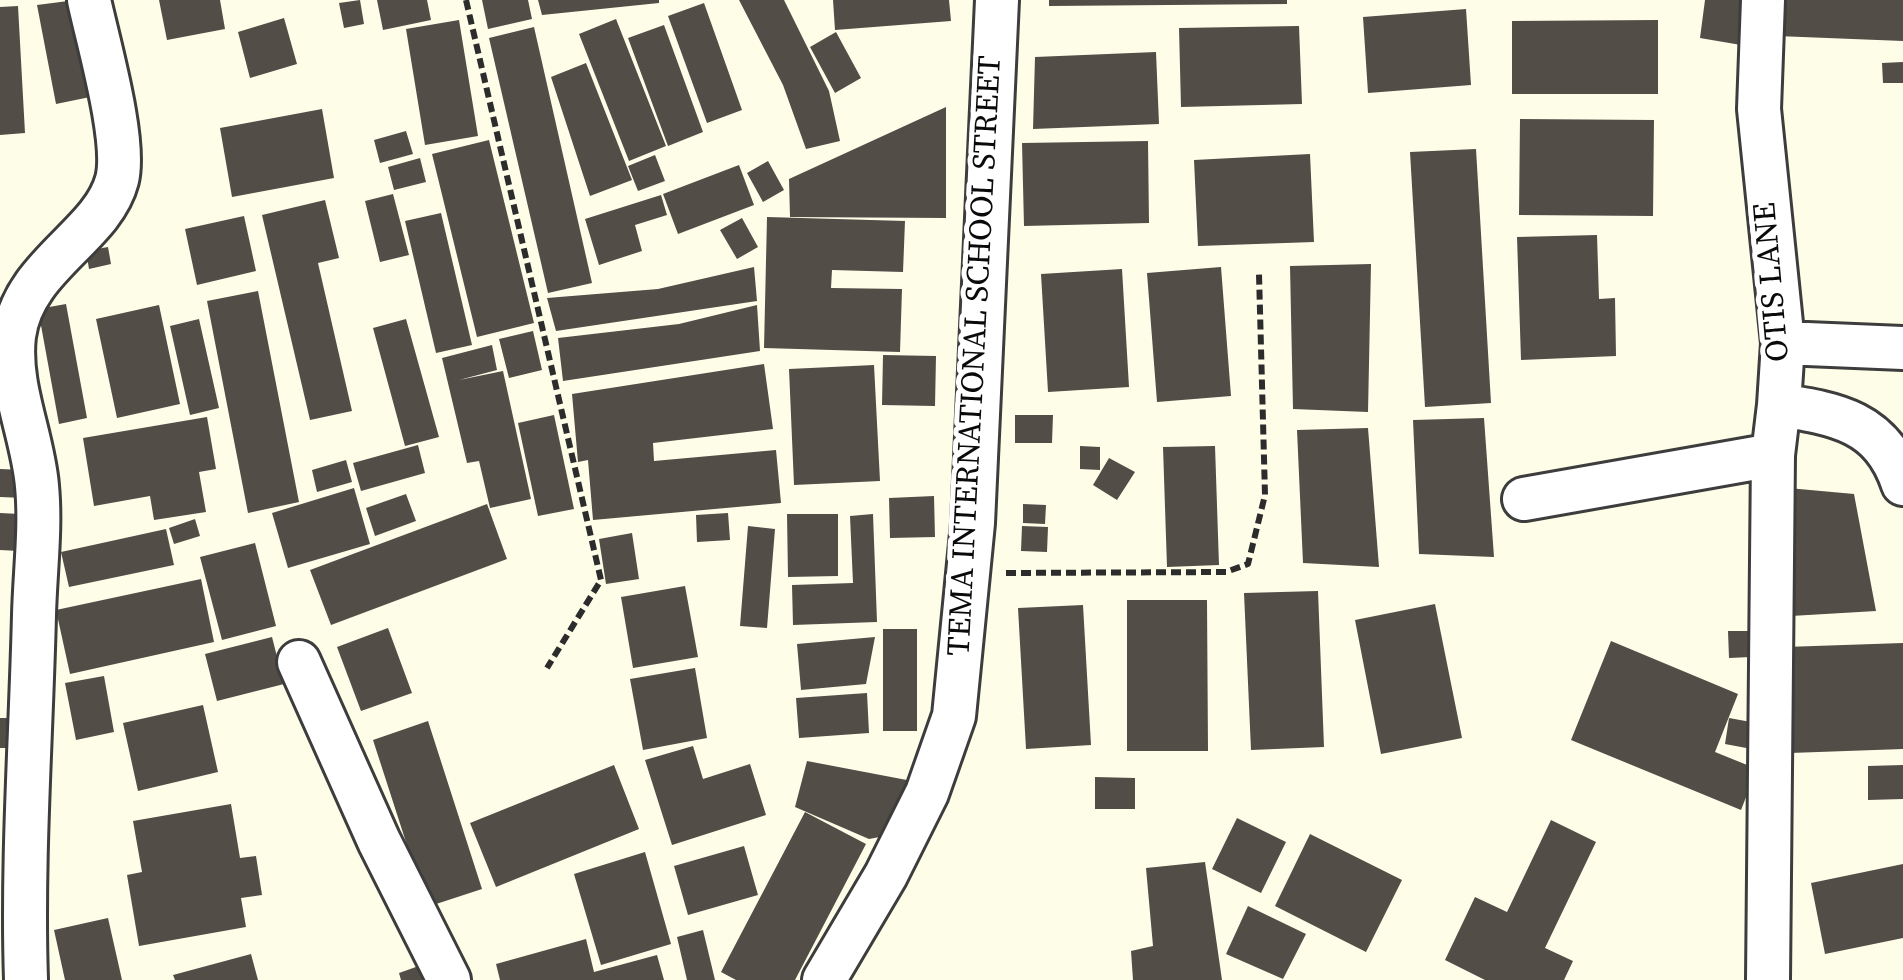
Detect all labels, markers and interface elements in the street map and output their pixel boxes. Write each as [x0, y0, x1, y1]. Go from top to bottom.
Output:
street label: TEMA INTERNATIONAL SCHOOL STREET [941, 55, 1011, 657]
street label: OTIS LANE [1747, 201, 1799, 363]

